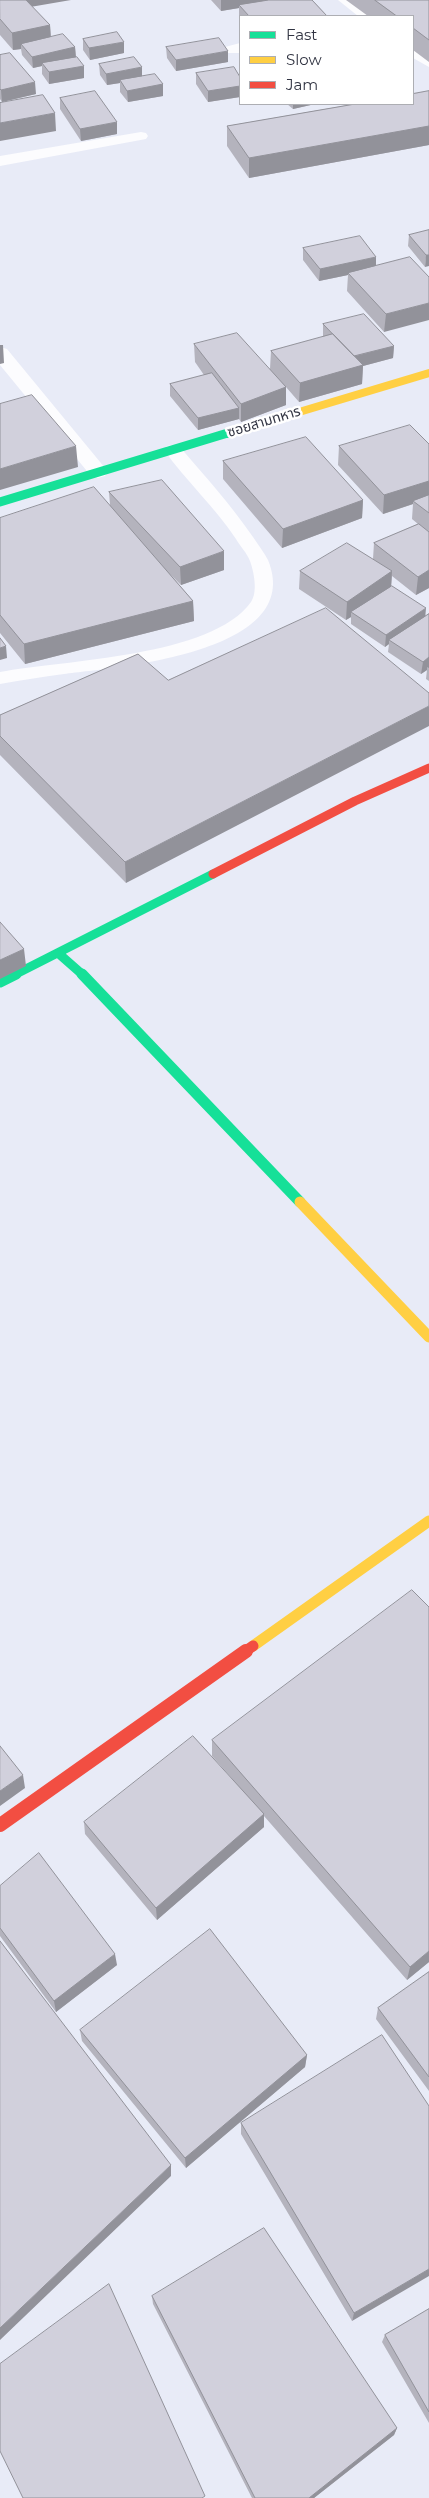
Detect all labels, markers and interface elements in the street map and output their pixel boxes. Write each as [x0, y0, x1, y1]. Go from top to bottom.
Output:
legend [239, 15, 414, 105]
text: Fast [286, 25, 317, 44]
text: Slow [286, 50, 322, 69]
text: Jam [286, 75, 318, 94]
street label: ซอยสามทหาร [225, 403, 303, 441]

